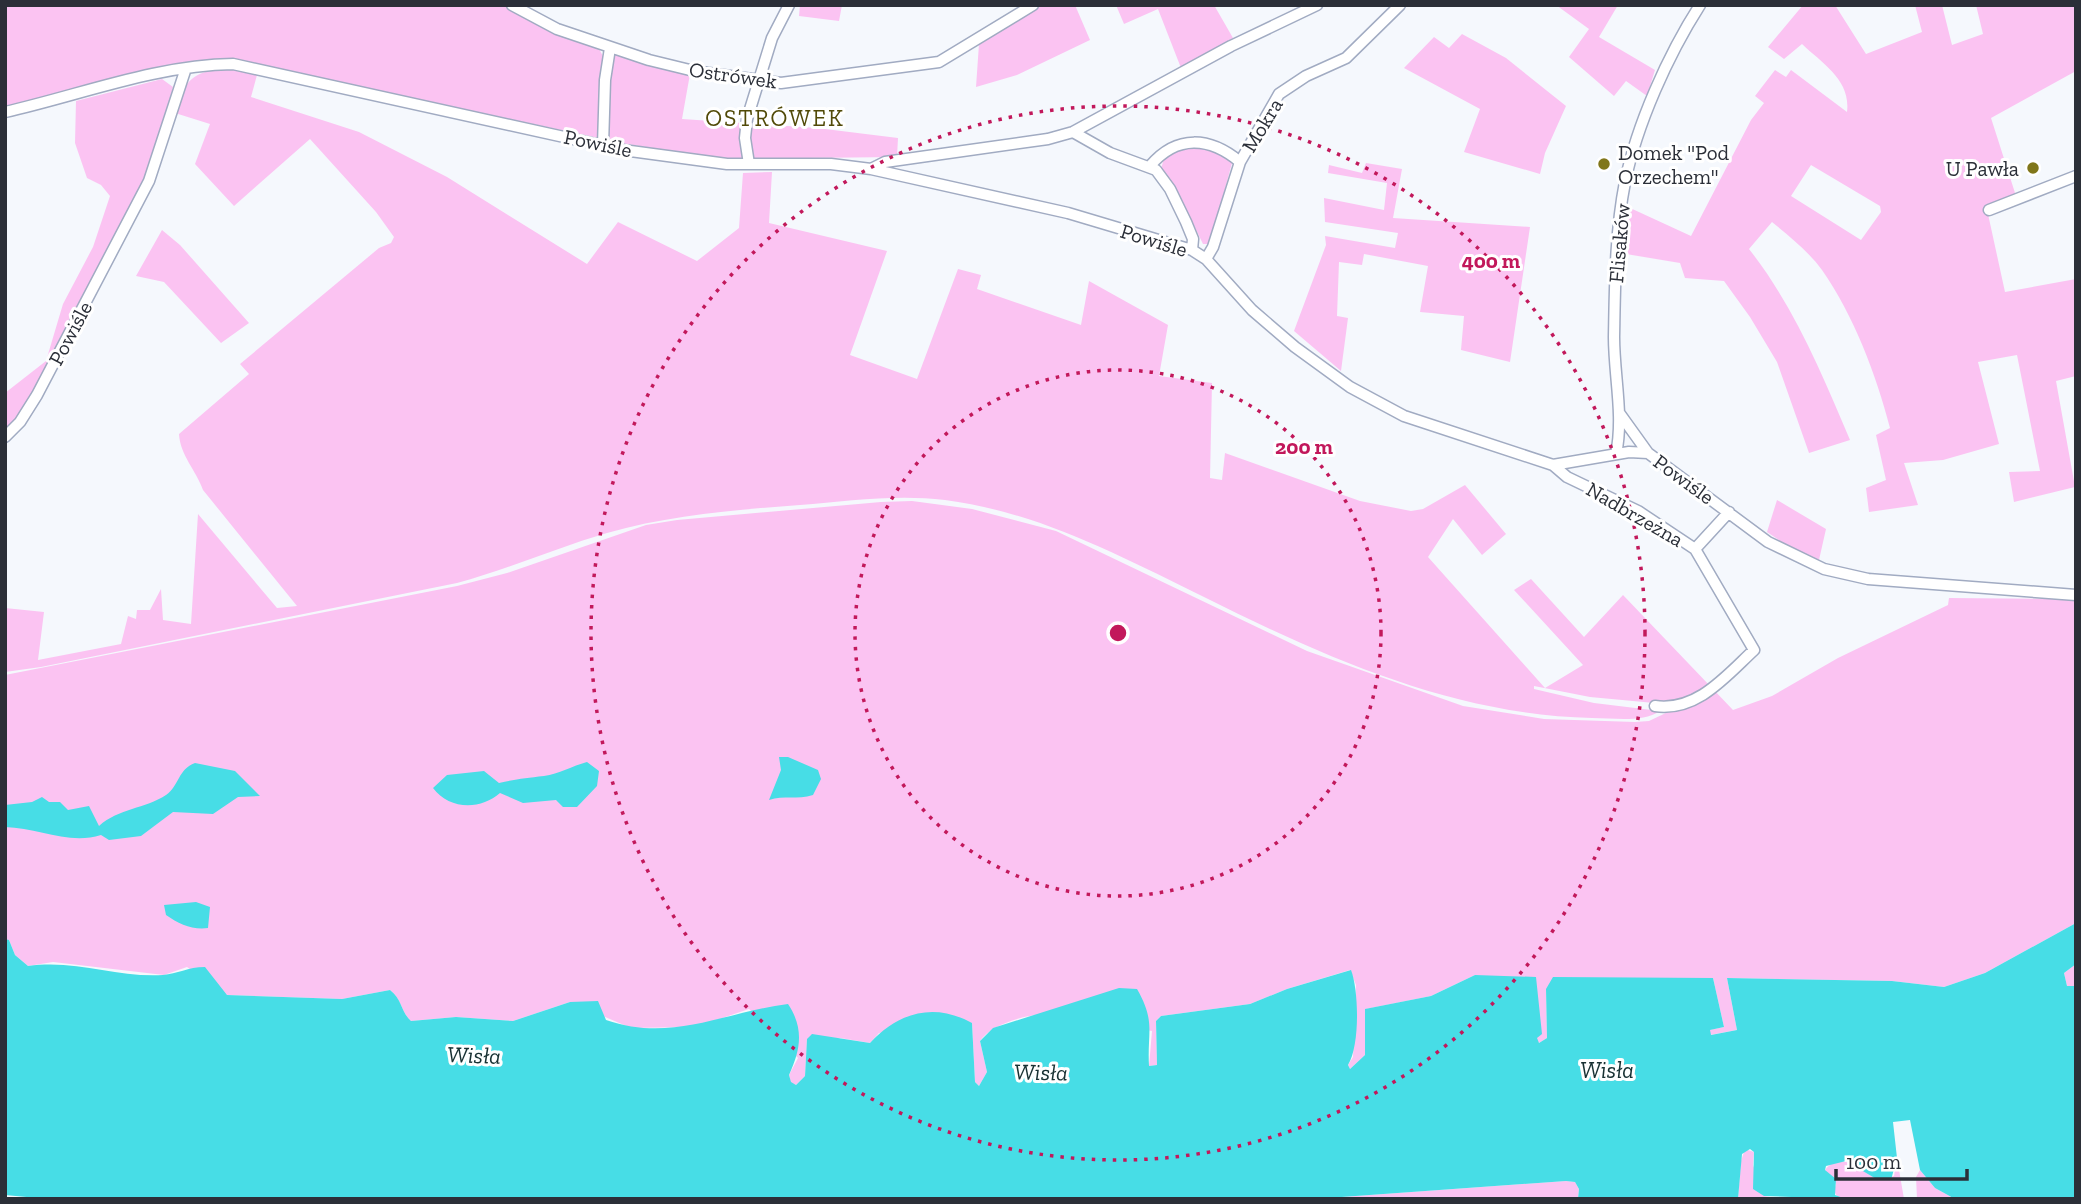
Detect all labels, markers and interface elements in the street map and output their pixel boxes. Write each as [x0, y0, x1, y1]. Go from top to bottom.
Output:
street label: Ostrówek [688, 56, 779, 94]
street label: Mokra [1236, 93, 1288, 157]
district label: OSTRÓWEK [705, 104, 845, 132]
street label: Powiśle [562, 124, 634, 162]
place label: Domek "Pod Orzechem" [1618, 140, 1729, 189]
marker: Domek "Pod Orzechem" [1596, 156, 1612, 172]
place label: U Pawła [1946, 156, 2019, 181]
marker: U Pawła [2025, 160, 2041, 176]
street label: Flisaków [1603, 202, 1635, 284]
street label: Powiśle [1117, 218, 1191, 262]
text: 400 m [1462, 248, 1521, 273]
street label: Powiśle [43, 297, 97, 369]
text: 200 m [1275, 434, 1333, 459]
street label: Powiśle [1649, 449, 1719, 509]
street label: Nadbrzeżna [1582, 476, 1688, 552]
centre of rings [1106, 621, 1130, 645]
water label: Wisła [447, 1040, 501, 1070]
water label: Wisła [1580, 1056, 1634, 1084]
water label: Wisła [1014, 1058, 1068, 1086]
scale bar [1836, 1138, 1967, 1182]
text: 100 m [1846, 1149, 1901, 1174]

